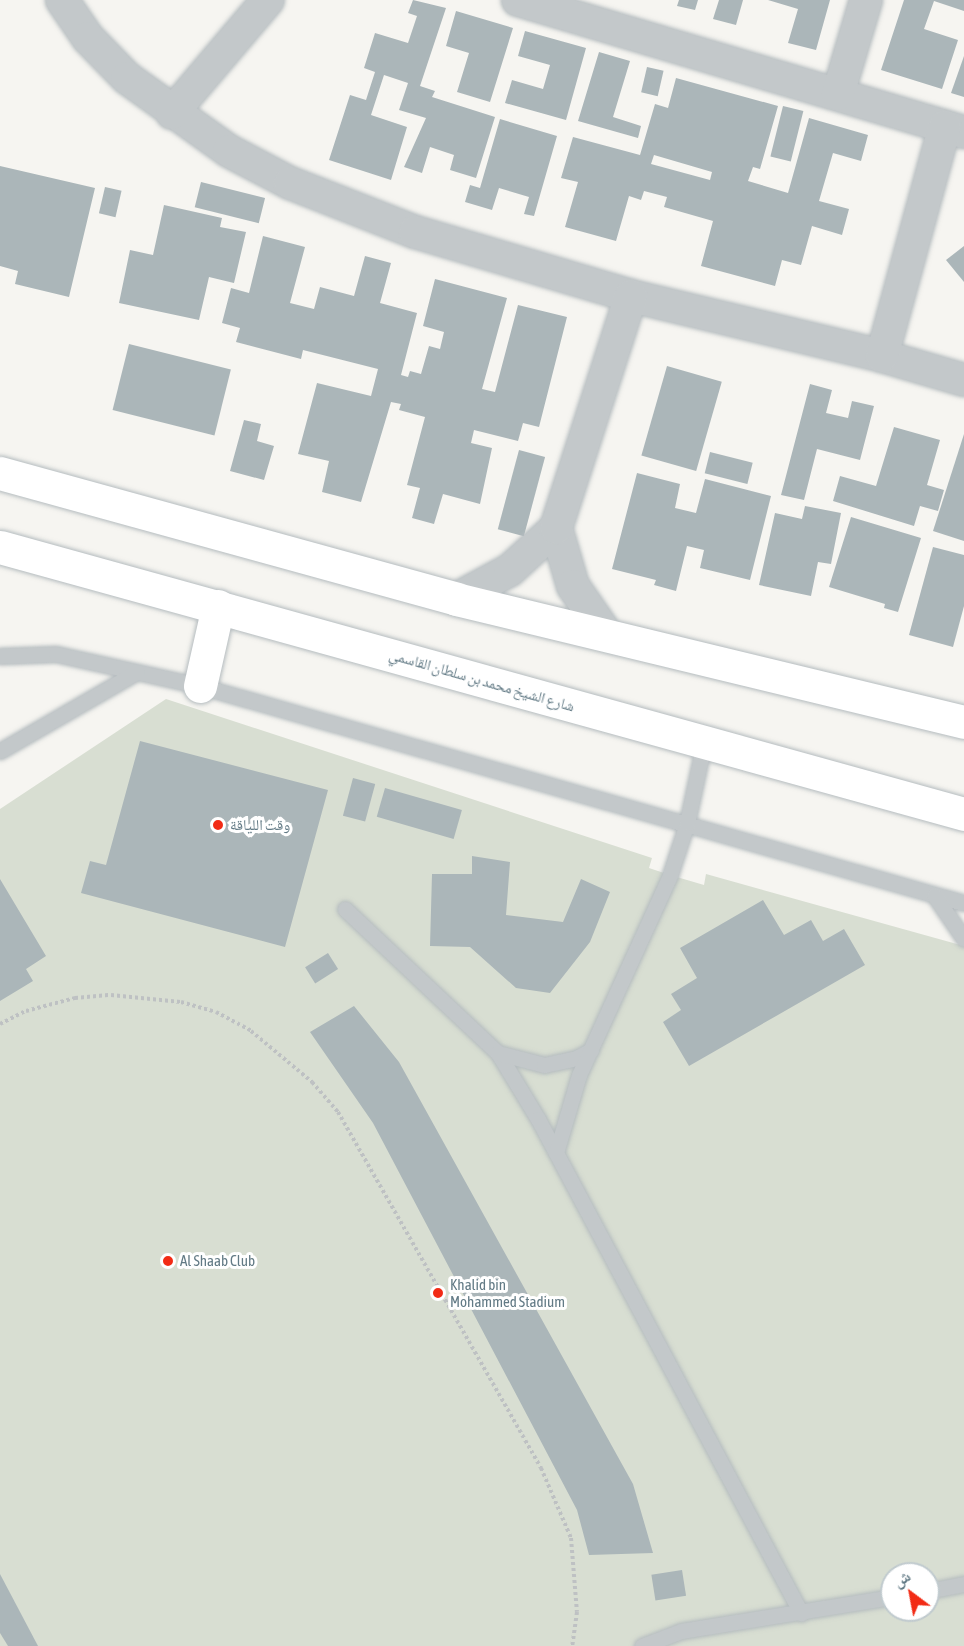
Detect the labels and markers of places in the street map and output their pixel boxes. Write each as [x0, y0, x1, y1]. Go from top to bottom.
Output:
place label: وقت اللياقة [230, 816, 290, 834]
marker: وقت اللياقة [211, 818, 225, 832]
place label: Al Shaab Club [180, 1252, 255, 1270]
marker: Al Shaab Club [161, 1254, 175, 1268]
place label: Khalid bin Mohammed Stadium [450, 1275, 565, 1310]
marker: Khalid bin Mohammed Stadium [431, 1286, 445, 1300]

